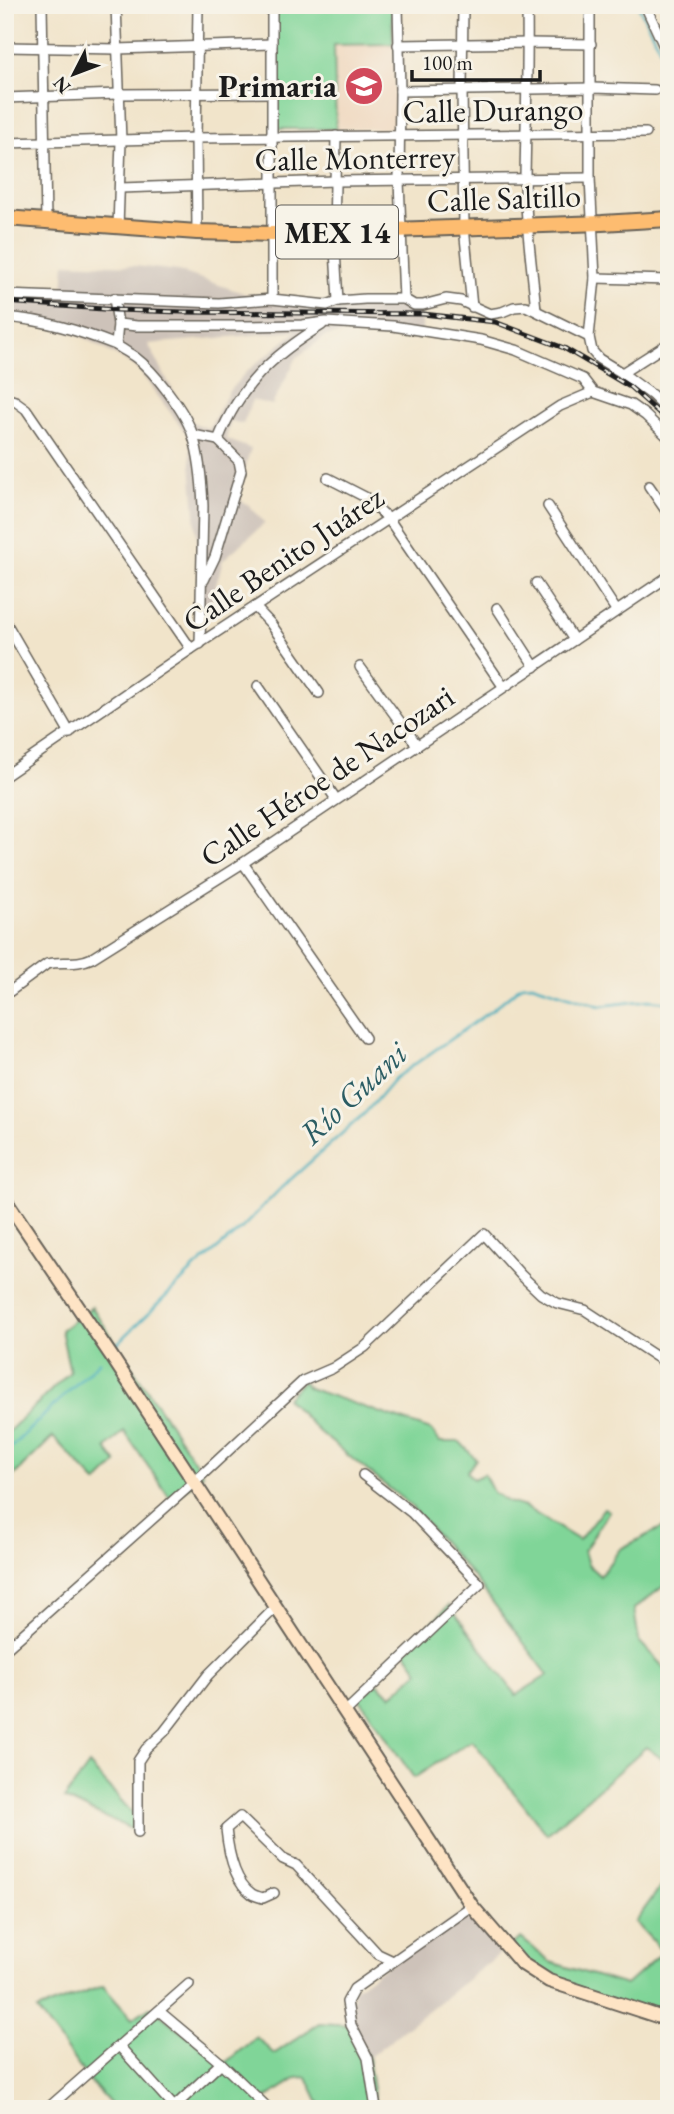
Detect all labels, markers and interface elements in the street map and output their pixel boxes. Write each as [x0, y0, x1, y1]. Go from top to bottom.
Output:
north arrow [38, 38, 108, 108]
scale bar [412, 38, 539, 82]
text: 100 m [422, 49, 473, 76]
place label: Primaria [218, 65, 338, 107]
school or university icon: Primaria [343, 65, 385, 107]
text: N [47, 70, 76, 99]
street label: Calle Durango [402, 87, 584, 133]
street label: Calle Monterrey [254, 135, 457, 181]
street label: Calle Saltillo [426, 174, 582, 222]
road number: MEX 14 [276, 206, 398, 258]
street label: Calle Benito Juárez [174, 476, 392, 642]
street label: Calle Héroe de Nacozari [192, 675, 462, 877]
water label: Río Guani [290, 1031, 417, 1154]

